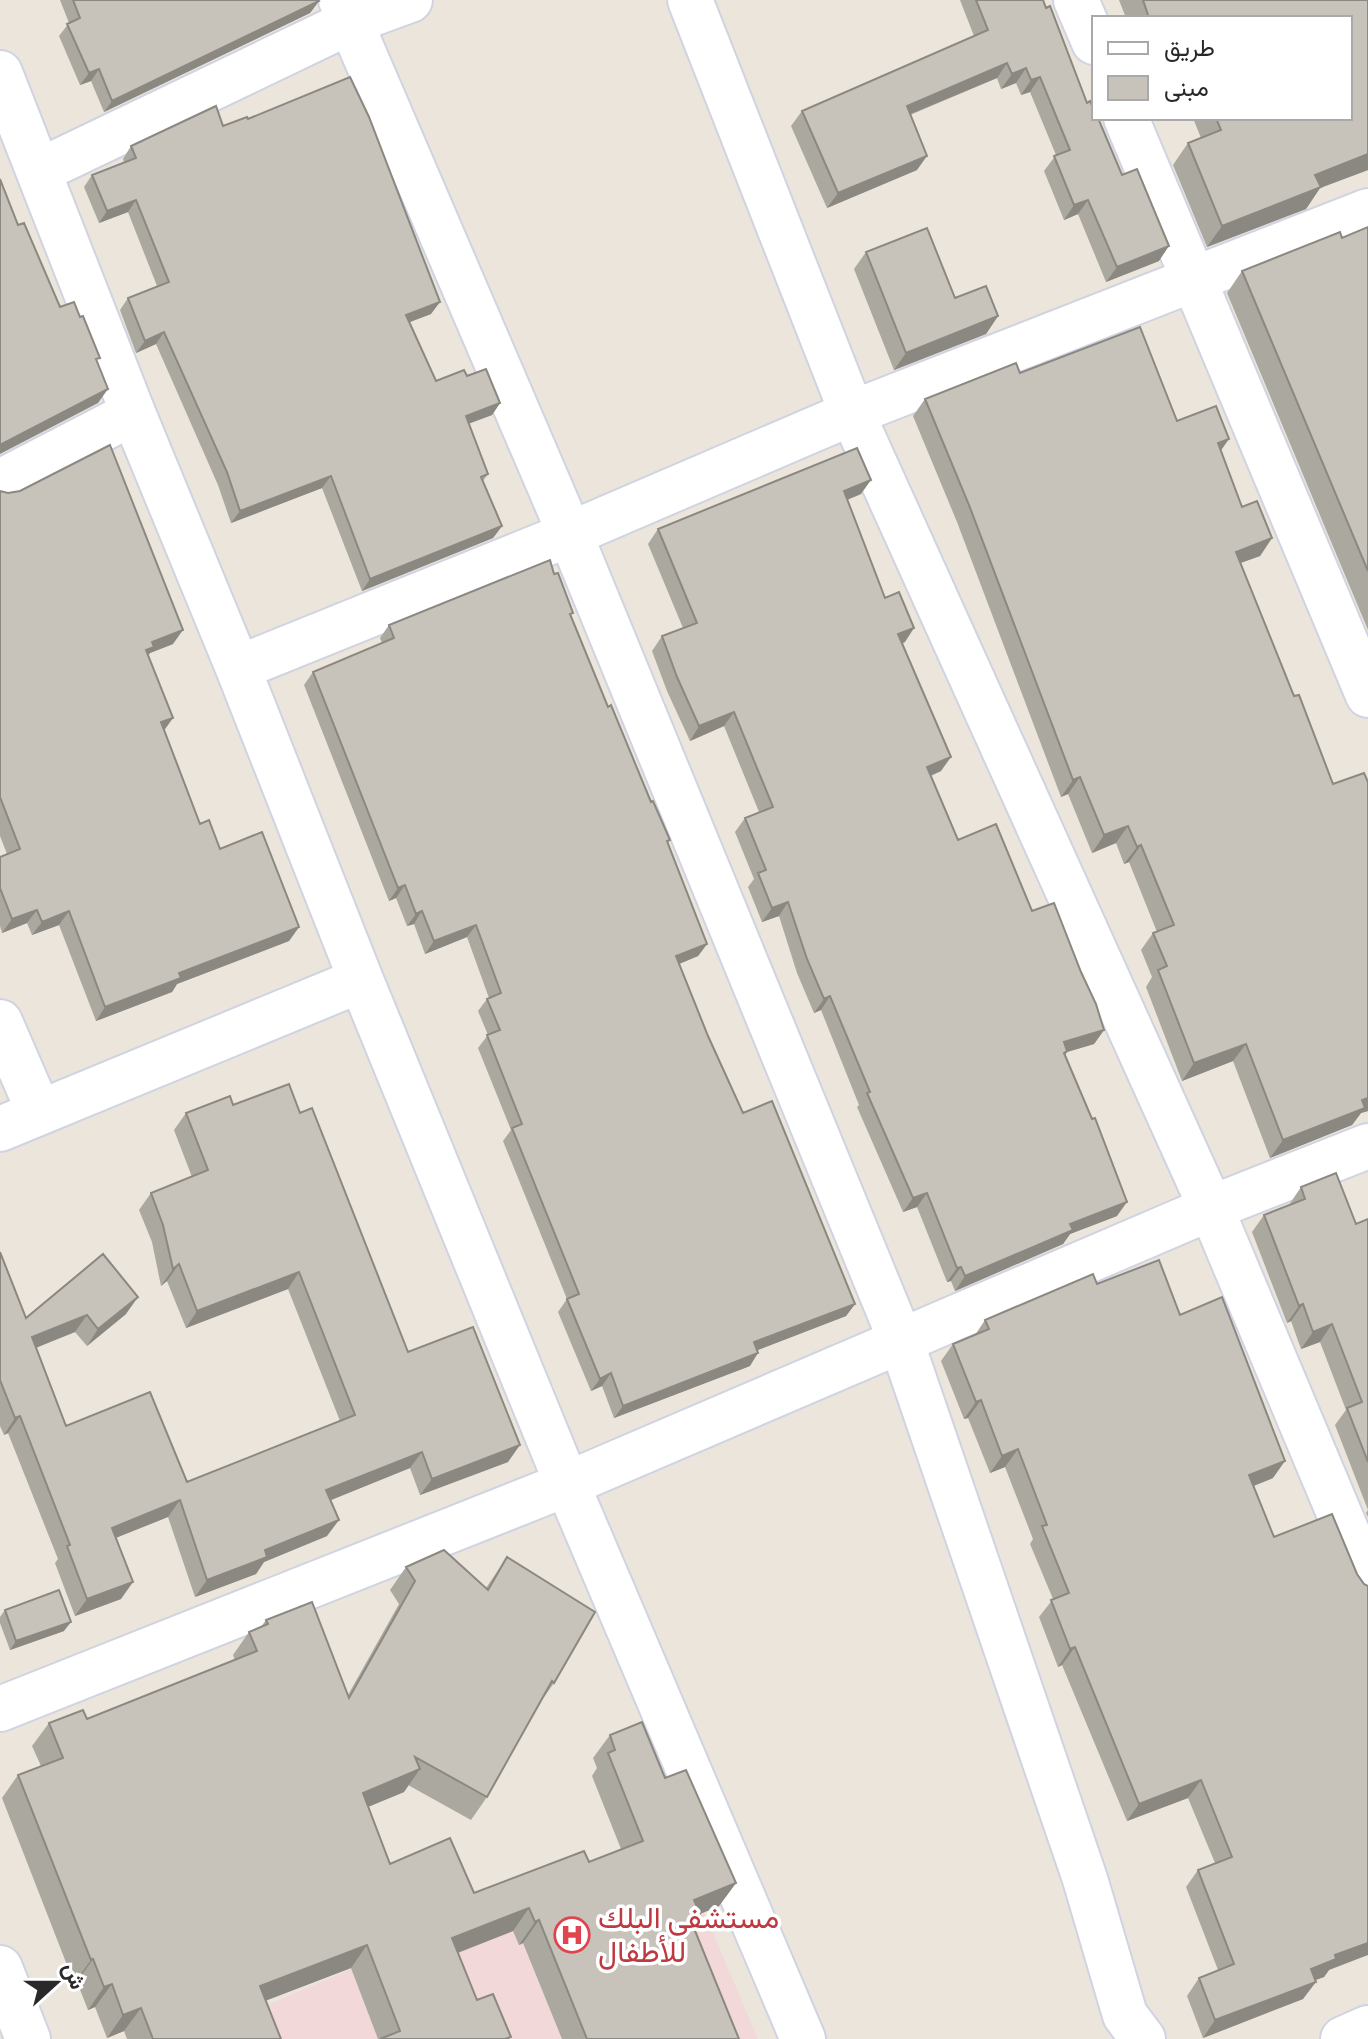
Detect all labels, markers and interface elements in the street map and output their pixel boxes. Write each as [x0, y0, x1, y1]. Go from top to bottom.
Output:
legend [1092, 16, 1352, 120]
text: طريق [1164, 33, 1215, 63]
text: مبنى [1164, 73, 1209, 103]
place label: مستشفى البلك للأطفال [598, 1900, 779, 1971]
hospital icon: مستشفى البلك للأطفال [553, 1916, 591, 1954]
north arrow [16, 1943, 96, 2023]
text: ش [57, 1959, 92, 1993]

